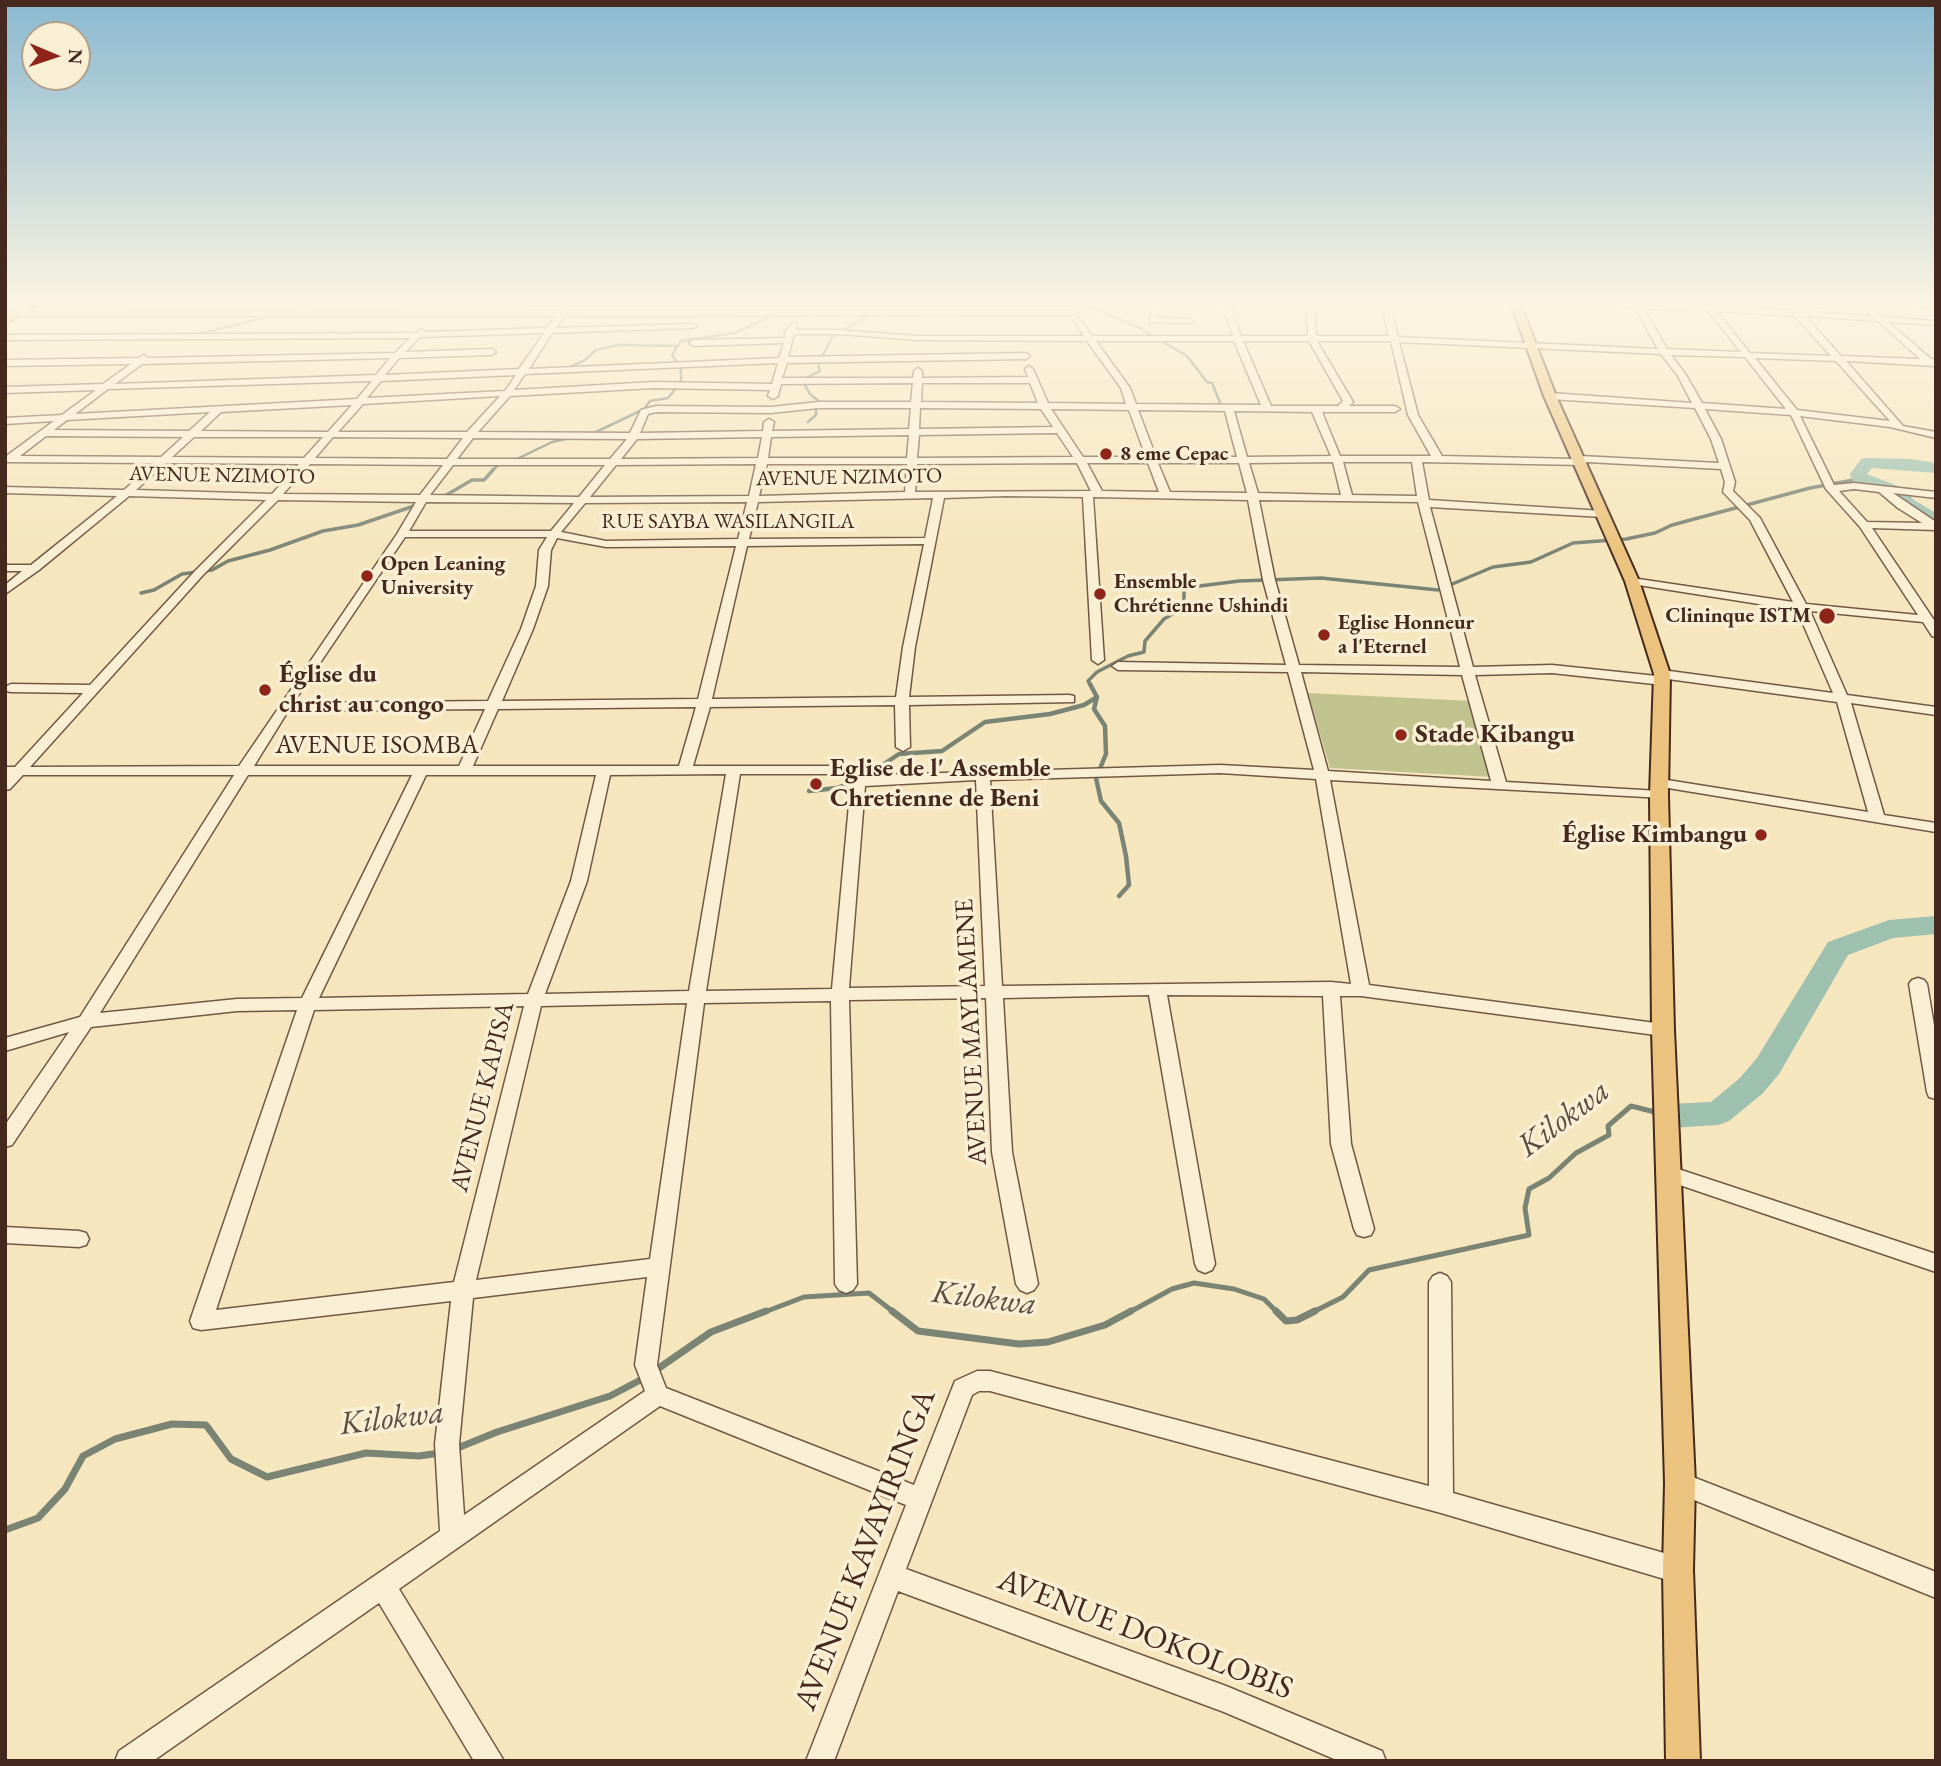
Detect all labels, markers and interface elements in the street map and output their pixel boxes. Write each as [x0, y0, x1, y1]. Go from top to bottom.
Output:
north arrow [21, 21, 91, 91]
text: N [63, 49, 88, 65]
place label: 8 eme Cepac [1120, 441, 1228, 467]
marker: 8 eme Cepac [1098, 446, 1114, 462]
street label: AVENUE NZIMOTO [129, 462, 315, 490]
street label: AVENUE NZIMOTO [756, 464, 942, 492]
street label: RUE SAYBA WASILANGILA [601, 509, 855, 535]
place label: Open Leaning University [381, 551, 505, 601]
marker: Open Leaning University [359, 568, 375, 584]
place label: Ensemble Chrétienne Ushindi [1114, 569, 1288, 619]
marker: Ensemble Chrétienne Ushindi [1092, 586, 1108, 602]
place label: Clininque ISTM [1666, 603, 1811, 629]
marker: Clininque ISTM [1817, 606, 1837, 626]
place label: Eglise Honneur a l'Eternel [1338, 610, 1474, 660]
marker: Eglise Honneur a l'Eternel [1316, 627, 1332, 643]
place label: Église du christ au congo [279, 659, 444, 720]
marker: Église du christ au congo [257, 682, 273, 698]
place label: Stade Kibangu [1415, 719, 1575, 751]
marker: Stade Kibangu [1393, 727, 1409, 743]
street label: AVENUE ISOMBA [275, 730, 479, 762]
place label: Eglise de l' Assemble Chretienne de Beni [830, 753, 1051, 814]
marker: Eglise de l' Assemble Chretienne de Beni [808, 776, 824, 792]
place label: Église Kimbangu [1562, 819, 1747, 851]
marker: Église Kimbangu [1753, 827, 1769, 843]
street label: AVENUE MAYLAMENE [949, 898, 995, 1166]
street label: AVENUE KAPISA [444, 999, 522, 1195]
water label: Kilokwa [1510, 1072, 1618, 1166]
water label: Kilokwa [929, 1273, 1039, 1325]
street label: AVENUE KAVAYIRINGA [787, 1384, 945, 1716]
water label: Kilokwa [337, 1393, 447, 1445]
street label: AVENUE DOKOLOBIS [992, 1561, 1298, 1709]

